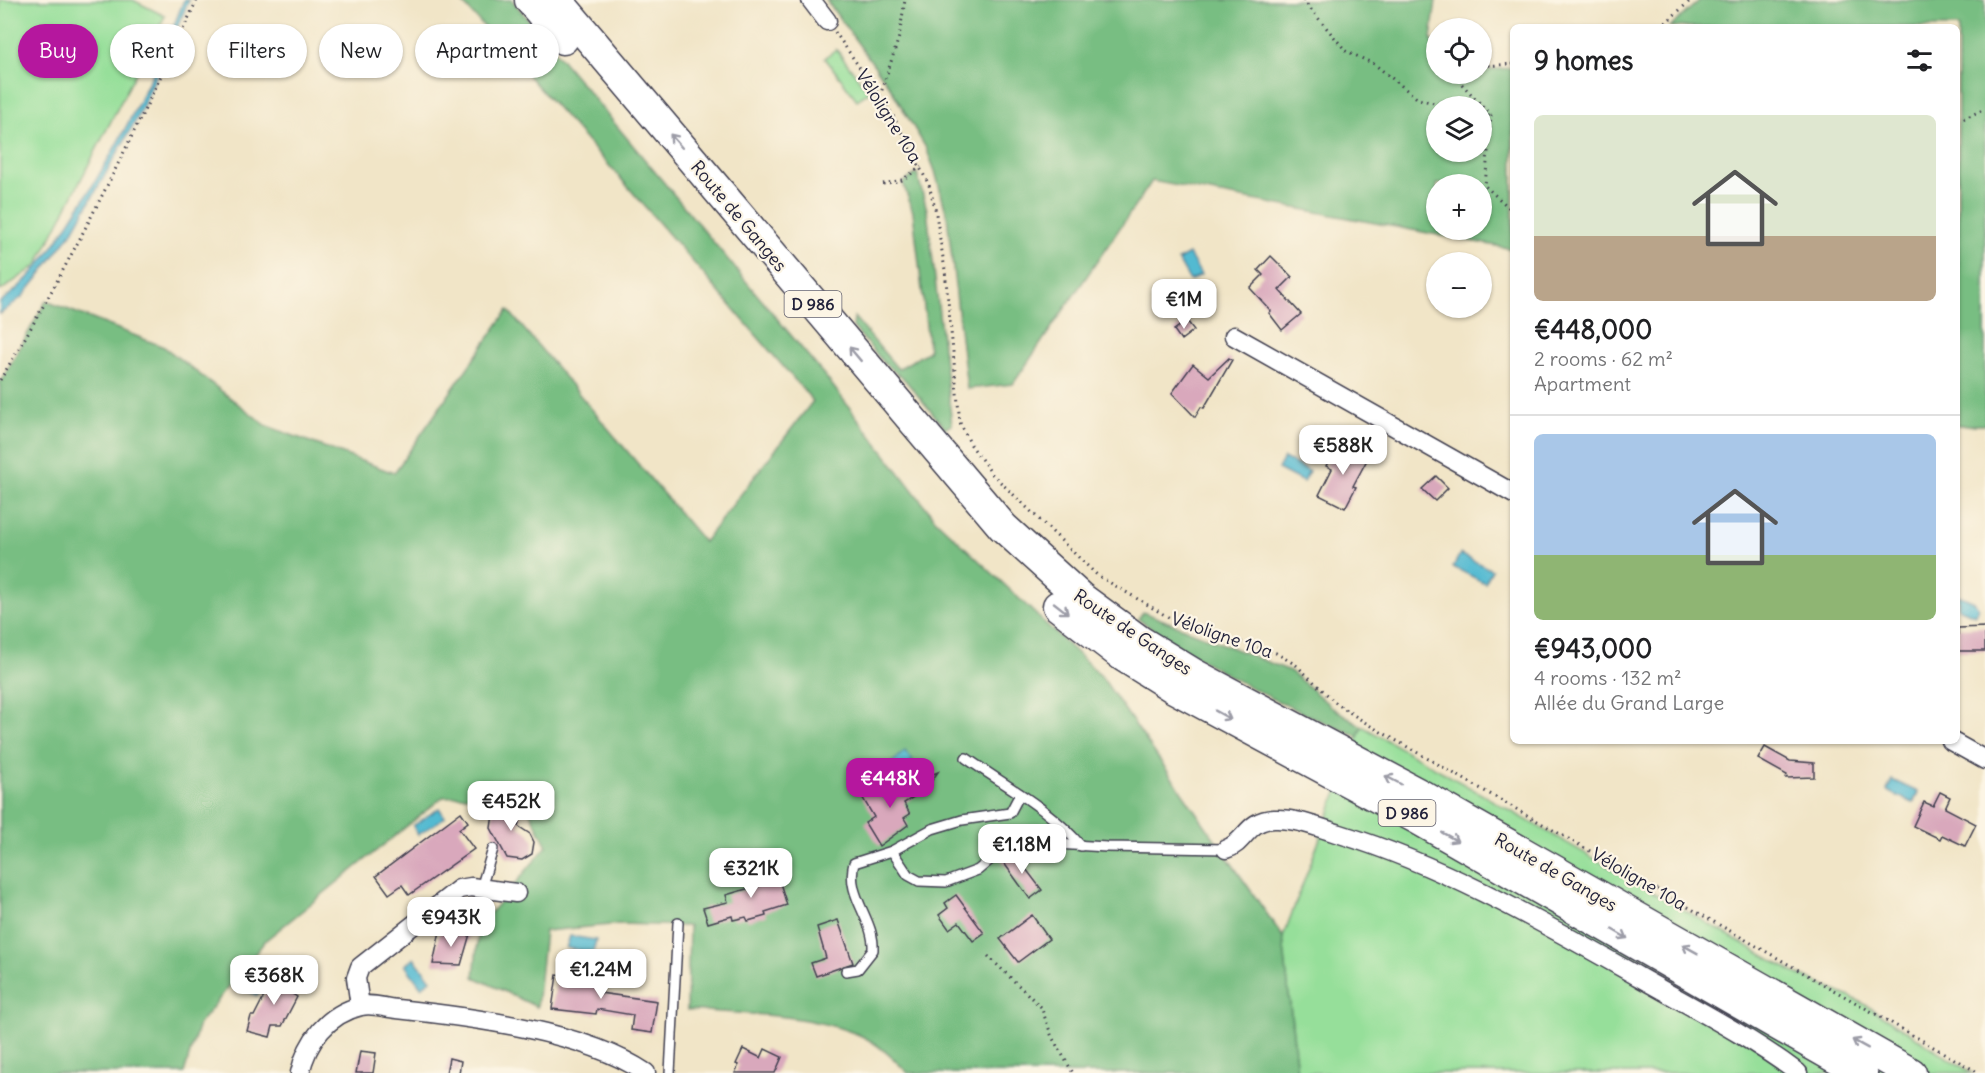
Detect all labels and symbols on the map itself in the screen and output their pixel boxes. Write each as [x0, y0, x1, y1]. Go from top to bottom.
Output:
street label: Véloligne 10a [851, 65, 927, 167]
one-way arrow [669, 134, 683, 149]
street label: Route de Ganges [686, 156, 792, 276]
pin: €1M [1155, 279, 1213, 330]
road number: D 986 [784, 291, 842, 317]
one-way arrow [849, 346, 862, 362]
pin: €588K [1301, 425, 1385, 476]
street label: Route de Ganges [1069, 584, 1197, 680]
one-way arrow [1053, 601, 1069, 614]
street label: Véloligne 10a [1168, 607, 1276, 663]
one-way arrow [1214, 709, 1231, 721]
pin: €448K [848, 758, 932, 809]
one-way arrow [1385, 774, 1402, 786]
pin: €452K [469, 781, 553, 832]
road number: D 986 [1378, 800, 1436, 826]
pin: €1.18M [973, 824, 1071, 875]
street label: Route de Ganges [1491, 828, 1621, 916]
one-way arrow [1441, 831, 1458, 843]
street label: Véloligne 10a [1587, 842, 1691, 916]
pin: €321K [709, 848, 793, 899]
pin: €943K [409, 897, 493, 948]
one-way arrow [1611, 928, 1628, 940]
one-way arrow [1682, 942, 1699, 954]
pin: €1.24M [552, 949, 650, 1000]
pin: €368K [232, 955, 316, 1006]
one-way arrow [1852, 1038, 1869, 1050]

